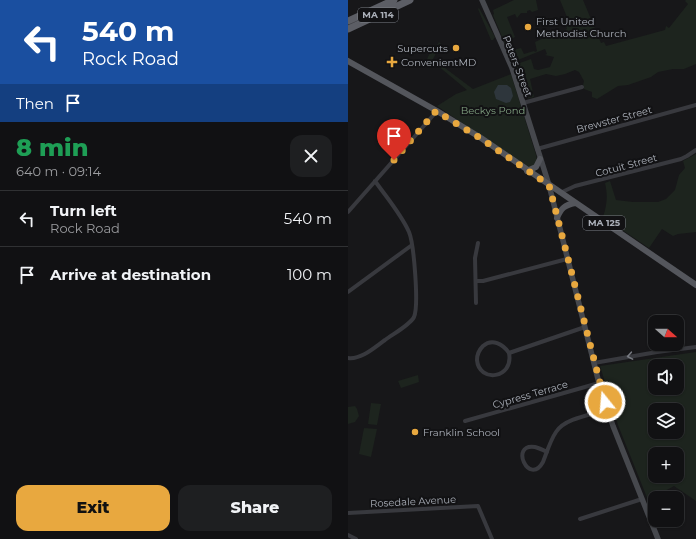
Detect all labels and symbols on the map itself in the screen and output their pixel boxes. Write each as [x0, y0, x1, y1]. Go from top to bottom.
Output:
road number: MA 114 [358, 8, 398, 22]
place label: First United Methodist Church [536, 15, 626, 40]
marker: First United Methodist Church [523, 22, 533, 32]
street label: Peters Street [500, 34, 535, 99]
place label: Supercuts [397, 42, 448, 55]
marker: Supercuts [451, 43, 461, 53]
marker: ConvenientMD [386, 56, 398, 68]
place label: ConvenientMD [401, 56, 476, 69]
street label: Brewster Street [575, 103, 653, 136]
park label: Beckys Pond [461, 104, 525, 117]
pin [377, 119, 411, 160]
street label: Cotuit Street [594, 151, 658, 180]
road number: MA 125 [583, 216, 625, 230]
north arrow [648, 315, 684, 351]
one-way arrow [627, 352, 633, 360]
street label: Cypress Terrace [491, 378, 569, 411]
position arrow [584, 381, 626, 423]
place label: Franklin School [423, 426, 500, 439]
marker: Franklin School [410, 427, 420, 437]
street label: Rosedale Avenue [370, 493, 456, 510]

